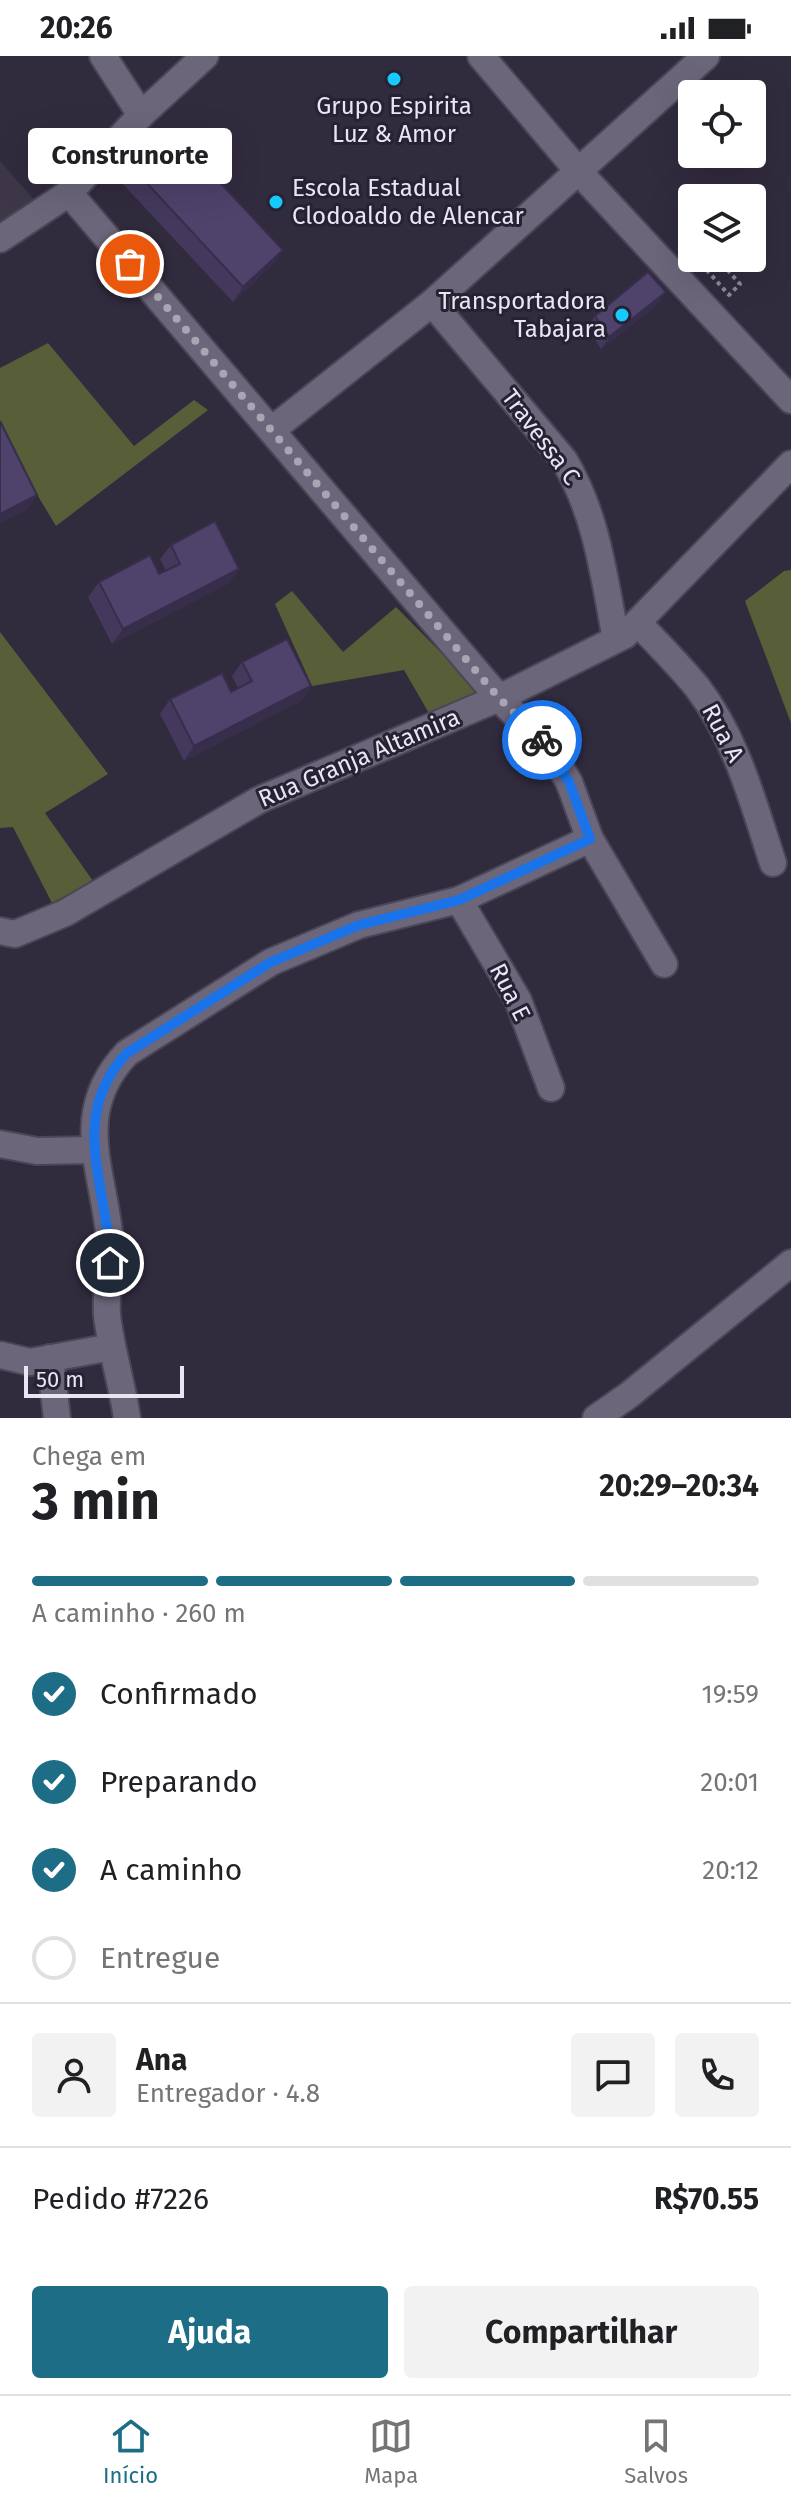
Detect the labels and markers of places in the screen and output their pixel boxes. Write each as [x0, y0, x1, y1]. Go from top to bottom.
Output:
marker: Grupo Espirita Luz & Amor [385, 70, 403, 88]
place label: Grupo Espirita Luz & Amor [316, 92, 472, 148]
callout: Construnorte [28, 128, 232, 184]
place label: Escola Estadual Clodoaldo de Alencar [292, 174, 525, 230]
marker: Escola Estadual Clodoaldo de Alencar [267, 193, 285, 211]
pin [96, 230, 164, 298]
place label: Transportadora Tabajara [439, 287, 606, 343]
marker: Transportadora Tabajara [613, 306, 631, 324]
pin [76, 1229, 144, 1297]

